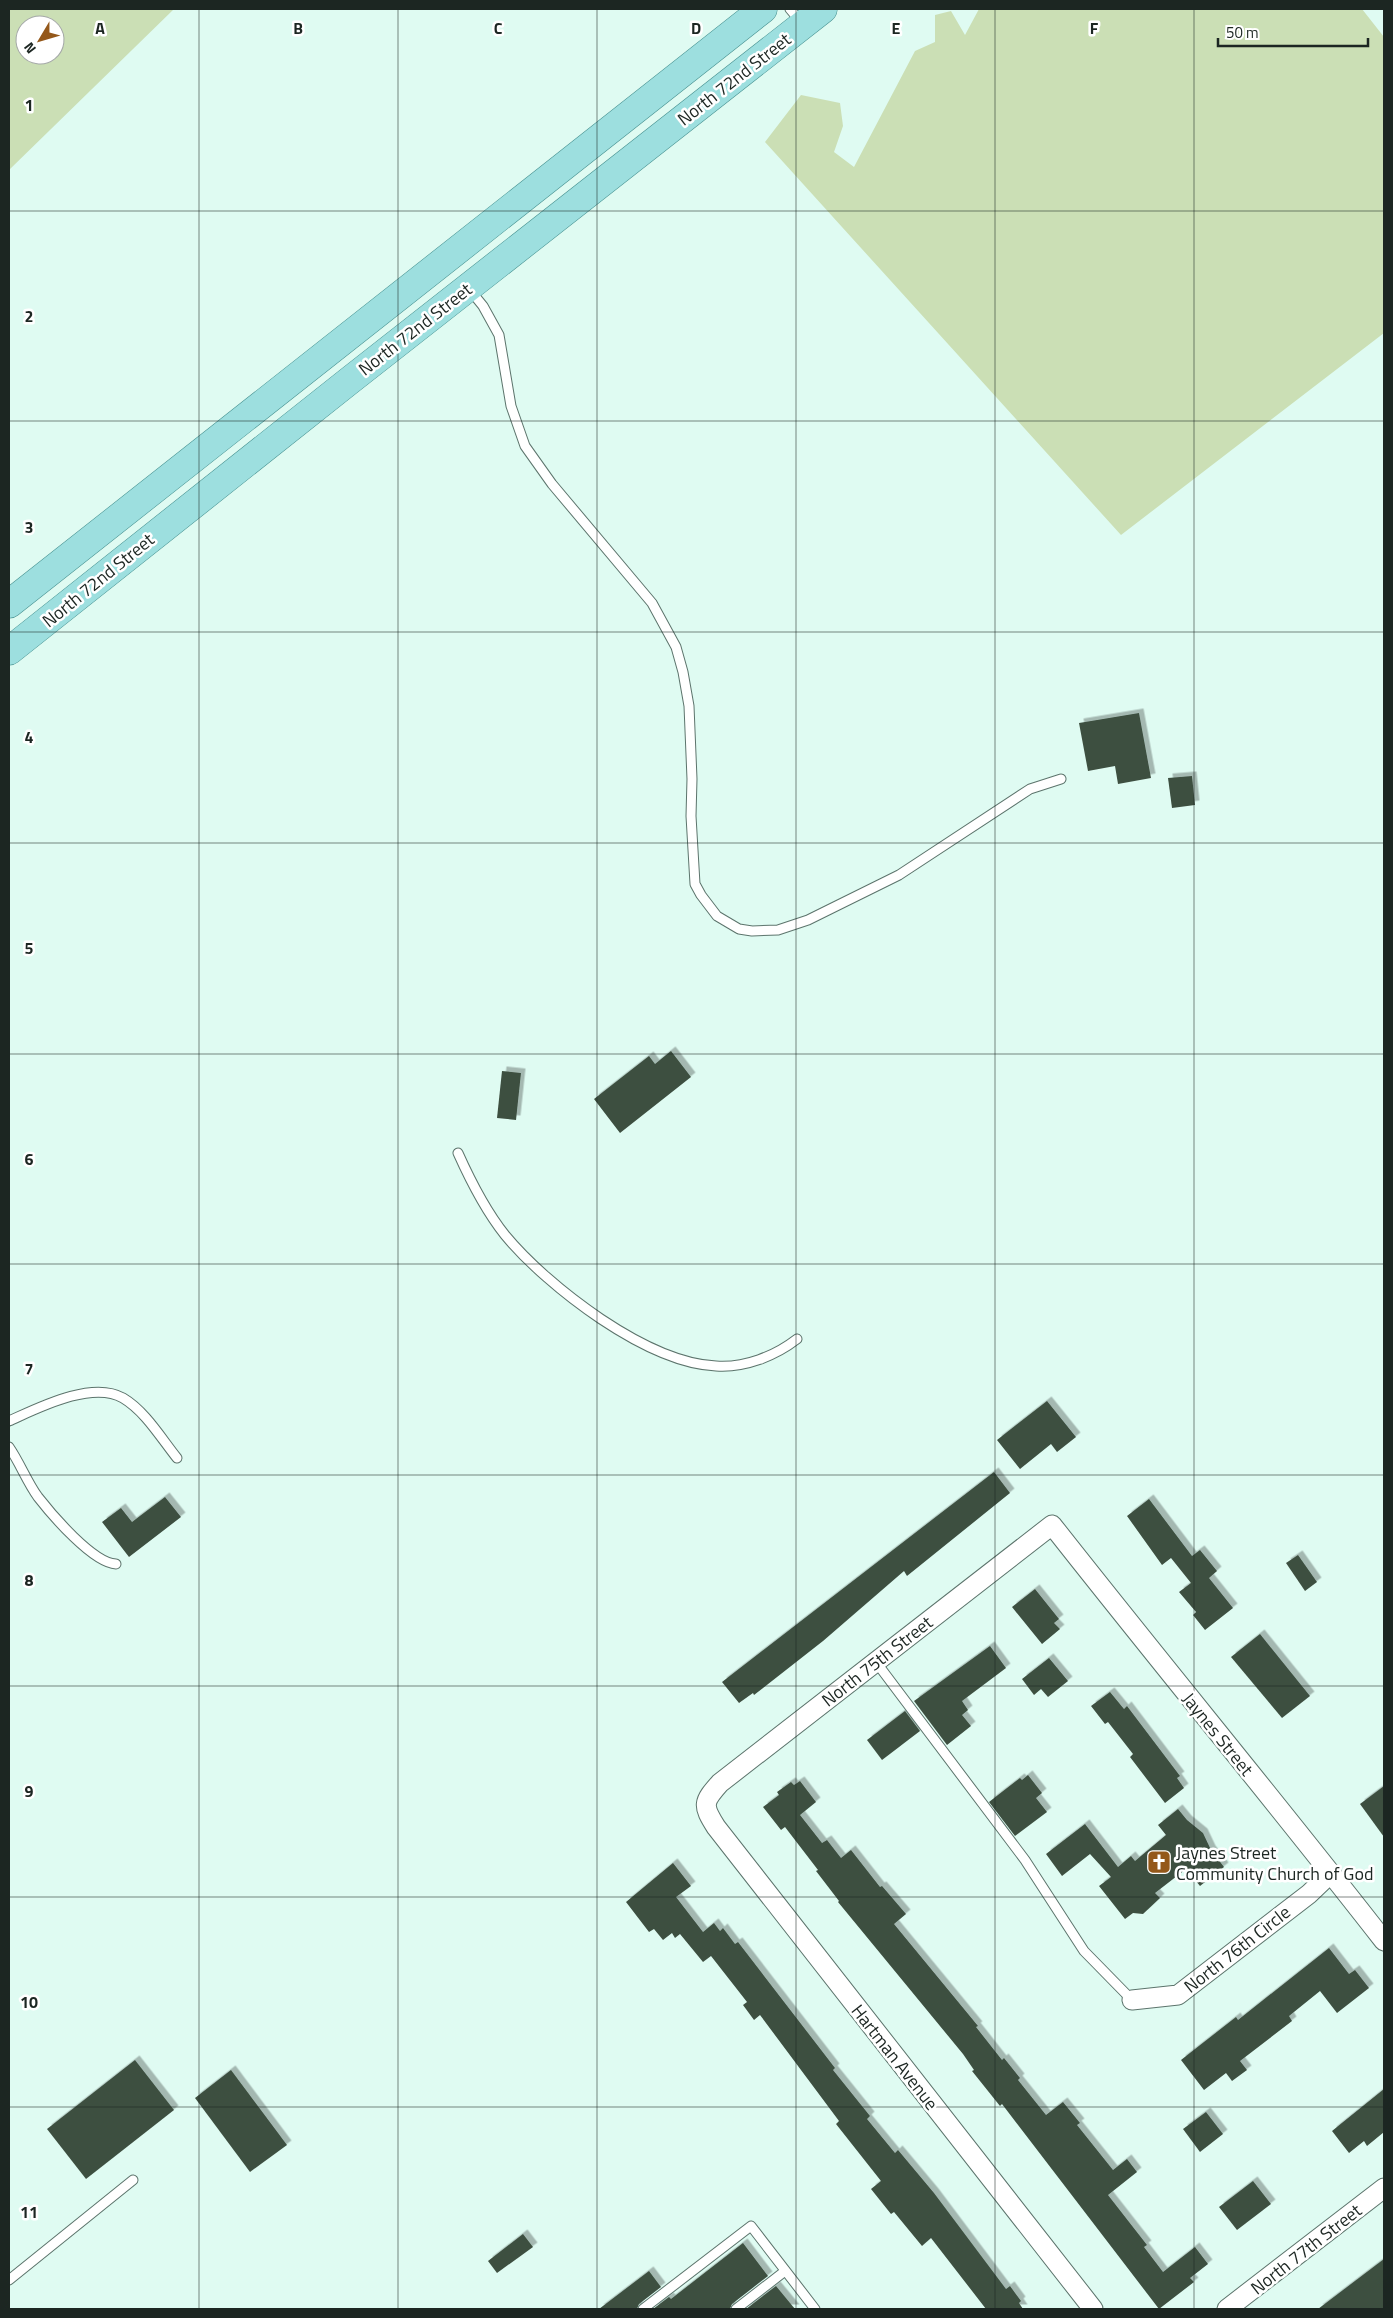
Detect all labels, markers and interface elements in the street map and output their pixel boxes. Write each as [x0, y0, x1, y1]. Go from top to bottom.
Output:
north arrow [15, 15, 65, 65]
scale bar [1218, 15, 1368, 47]
text: A [95, 16, 105, 40]
text: B [293, 16, 303, 40]
text: C [494, 16, 503, 40]
text: D [691, 16, 701, 40]
text: E [892, 16, 901, 40]
text: F [1090, 16, 1099, 40]
text: 50 m [1226, 21, 1259, 44]
street label: North 72nd Street [672, 26, 797, 132]
text: N [18, 38, 41, 59]
text: 1 [25, 93, 33, 117]
street label: North 72nd Street [353, 276, 478, 382]
text: 2 [25, 304, 33, 328]
text: 3 [25, 515, 33, 539]
street label: North 72nd Street [36, 526, 160, 634]
text: 4 [25, 725, 34, 749]
text: 5 [25, 936, 34, 960]
text: 6 [25, 1147, 34, 1171]
text: 7 [25, 1357, 33, 1381]
text: 8 [25, 1568, 34, 1592]
street label: North 75th Street [816, 1609, 939, 1713]
street label: Jaynes Street [1176, 1687, 1260, 1782]
text: 9 [25, 1779, 34, 1803]
place label: Jaynes Street Community Church of God [1176, 1839, 1373, 1887]
church icon: Jaynes Street Community Church of God [1146, 1849, 1172, 1875]
street label: North 76th Circle [1178, 1899, 1296, 1999]
text: 10 [20, 1990, 38, 2014]
street label: Hartman Avenue [845, 1998, 945, 2116]
street label: North 77th Street [1245, 2197, 1368, 2301]
text: 11 [20, 2200, 38, 2224]

